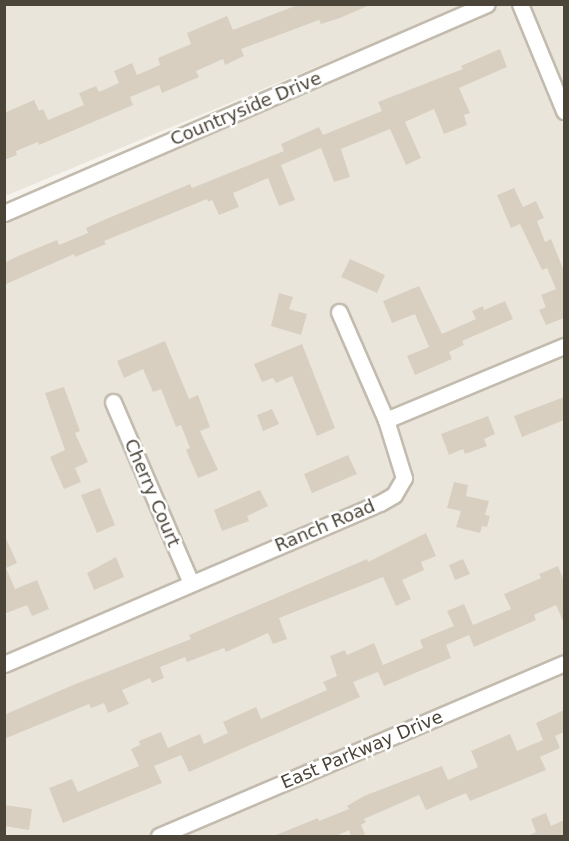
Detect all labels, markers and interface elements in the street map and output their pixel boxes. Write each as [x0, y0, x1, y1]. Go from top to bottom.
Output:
street label: Countryside Drive [167, 67, 325, 151]
street label: Cherry Court [120, 436, 184, 550]
street label: Ranch Road [272, 495, 378, 557]
street label: East Parkway Drive [278, 706, 446, 794]

